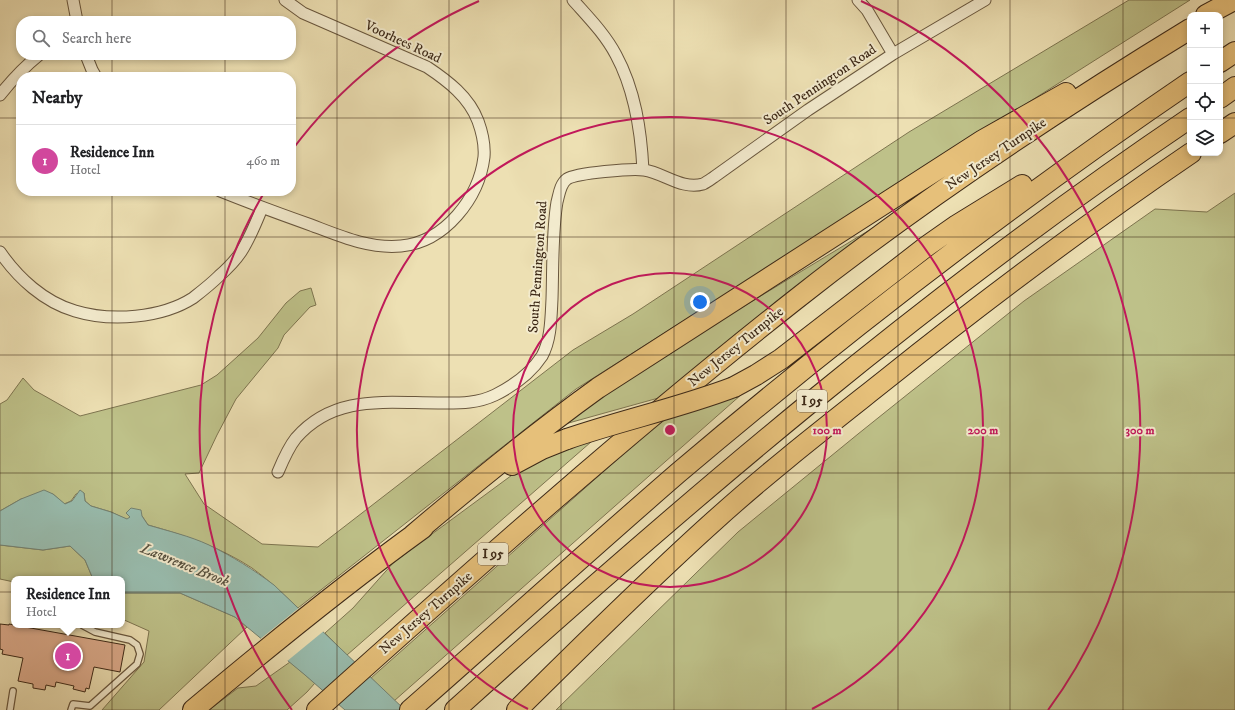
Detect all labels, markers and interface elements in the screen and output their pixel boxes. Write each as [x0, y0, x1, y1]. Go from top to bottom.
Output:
map controls [1187, 12, 1223, 156]
button: + [1187, 12, 1223, 48]
search box [16, 16, 296, 60]
street label: Voorhees Road [361, 16, 444, 68]
icon: search [30, 27, 52, 49]
text: Search here [62, 29, 131, 48]
street label: South Pennington Road [760, 41, 880, 129]
button: − [1187, 48, 1223, 84]
button: locate [1187, 84, 1223, 120]
text: Nearby [32, 87, 82, 109]
street label: New Jersey Turnpike [942, 114, 1050, 194]
button: layers [1187, 120, 1223, 156]
text: Residence Inn [70, 143, 154, 162]
text: 1 [43, 153, 47, 169]
text: 460 m [246, 153, 280, 169]
text: Hotel [70, 162, 101, 178]
street label: South Pennington Road [524, 200, 552, 334]
your location [690, 292, 710, 312]
street label: New Jersey Turnpike [685, 303, 787, 391]
road number: I 95 [797, 390, 827, 412]
centre of rings [663, 423, 677, 437]
text: 100 m [813, 423, 841, 438]
text: 200 m [968, 423, 998, 438]
text: 300 m [1126, 423, 1154, 438]
water label: Lawrence Brook [137, 538, 232, 592]
road number: I 95 [478, 543, 508, 565]
street label: New Jersey Turnpike [376, 568, 476, 658]
popup [11, 576, 125, 628]
text: Residence Inn [26, 585, 110, 604]
text: Hotel [26, 604, 56, 620]
pin: 1 [55, 641, 81, 671]

